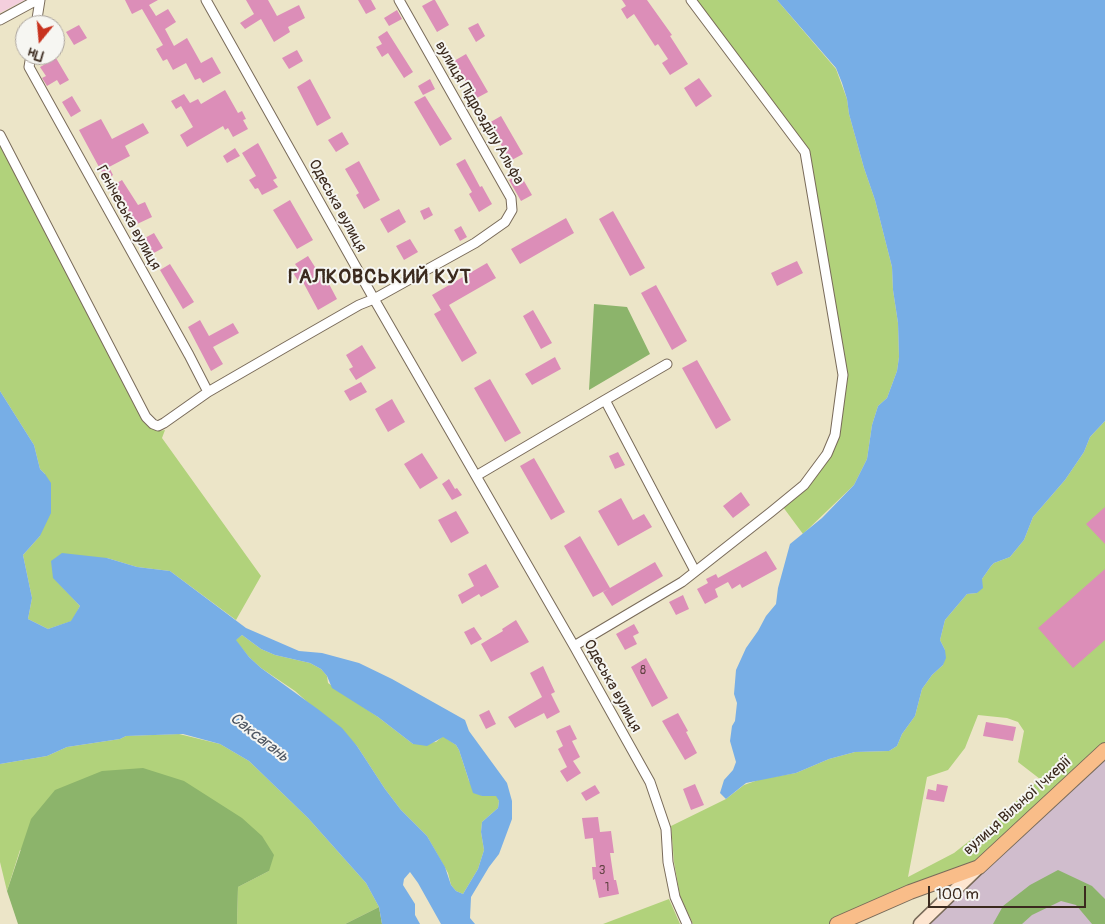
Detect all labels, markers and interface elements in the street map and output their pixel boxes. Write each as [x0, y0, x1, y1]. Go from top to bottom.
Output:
north arrow [15, 15, 65, 65]
street label: вулиця Підрозділу Альфа [431, 38, 527, 188]
text: Пн [26, 43, 46, 64]
street label: Одеська вулиця [304, 156, 370, 256]
street label: Генічеська вулиця [92, 162, 164, 274]
district label: ГАЛКОВСЬКИЙ КУТ [286, 266, 474, 290]
street label: Одеська вулиця [579, 636, 645, 736]
house number: 8 [640, 664, 646, 678]
water label: Саксагань [226, 709, 292, 767]
street label: вулиця Вільної Ічкерії [960, 753, 1076, 859]
house number: 3 [599, 864, 605, 878]
scale bar [930, 876, 1088, 908]
house number: 1 [605, 881, 609, 895]
text: 100 m [936, 885, 979, 904]

